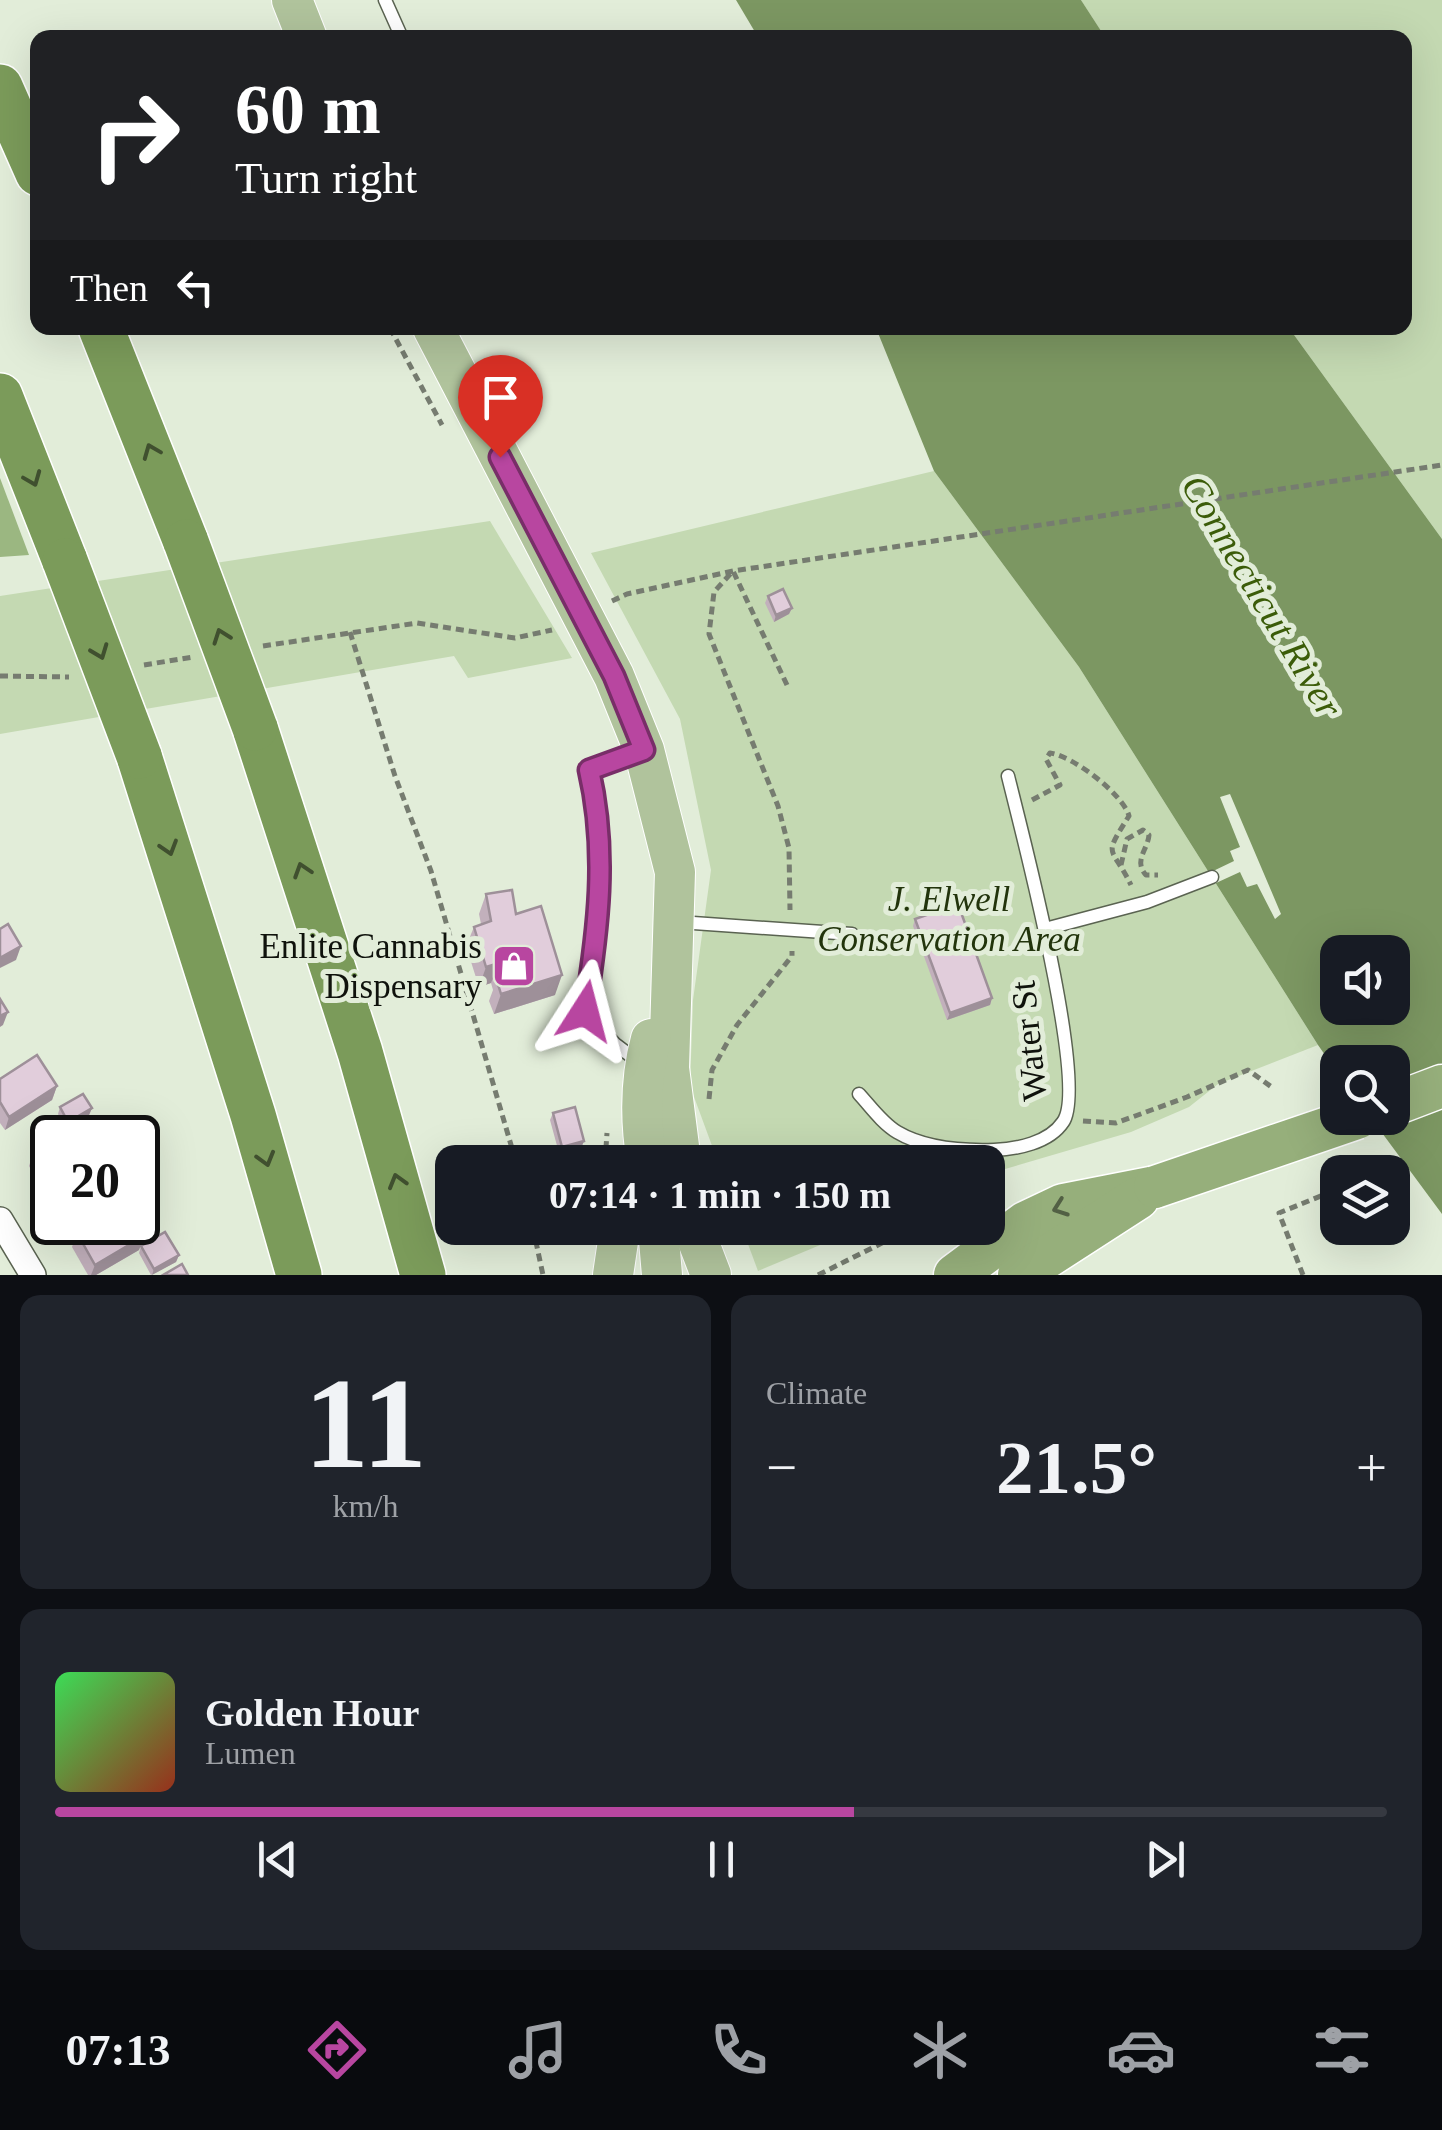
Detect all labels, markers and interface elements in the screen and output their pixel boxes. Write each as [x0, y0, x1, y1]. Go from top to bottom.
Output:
icon: right [70, 70, 200, 200]
text: 60 m [235, 71, 381, 148]
text: Turn right [235, 153, 417, 203]
icon: left [168, 260, 223, 315]
text: Then [70, 267, 148, 309]
pin [458, 355, 543, 458]
icon: arrive [473, 370, 528, 425]
one-way arrow [142, 444, 162, 461]
water label: Connecticut River [1173, 467, 1351, 725]
one-way arrow [21, 469, 41, 486]
one-way arrow [212, 629, 233, 646]
one-way arrow [88, 643, 109, 660]
one-way arrow [158, 839, 178, 856]
one-way arrow [293, 863, 314, 880]
park label: J. Elwell Conservation Area [817, 880, 1081, 959]
place label: Enlite Cannabis Dispensary [259, 927, 482, 1006]
map controls [1320, 935, 1410, 1245]
button: sound [1320, 935, 1410, 1025]
shop icon: Enlite Cannabis Dispensary [491, 943, 537, 989]
position arrow [533, 959, 637, 1063]
street label: Water St [1003, 979, 1055, 1103]
button: search [1320, 1045, 1410, 1135]
speed limit sign: 20 [30, 1115, 160, 1245]
one-way arrow [254, 1150, 275, 1167]
button: layers [1320, 1155, 1410, 1245]
one-way arrow [388, 1173, 409, 1190]
text: 07:14 · 1 min · 150 m [549, 1174, 891, 1216]
one-way arrow [1052, 1197, 1070, 1217]
text: 11 [304, 1351, 427, 1495]
text: Climate [766, 1375, 867, 1411]
text: 21.5° [996, 1426, 1157, 1509]
text: − [766, 1437, 797, 1498]
text: + [1356, 1437, 1387, 1498]
text: km/h [333, 1488, 398, 1524]
text: Golden Hour [205, 1692, 419, 1734]
text: Lumen [205, 1735, 296, 1771]
icon: previous [250, 1832, 305, 1887]
icon: pause [694, 1832, 749, 1887]
icon: next [1138, 1832, 1193, 1887]
icon: directions [302, 2015, 372, 2085]
icon: music [503, 2015, 573, 2085]
icon: phone [704, 2015, 774, 2085]
icon: climate [905, 2015, 975, 2085]
icon: car [1106, 2015, 1176, 2085]
icon: filters [1307, 2015, 1377, 2085]
text: 07:13 [66, 2025, 171, 2075]

